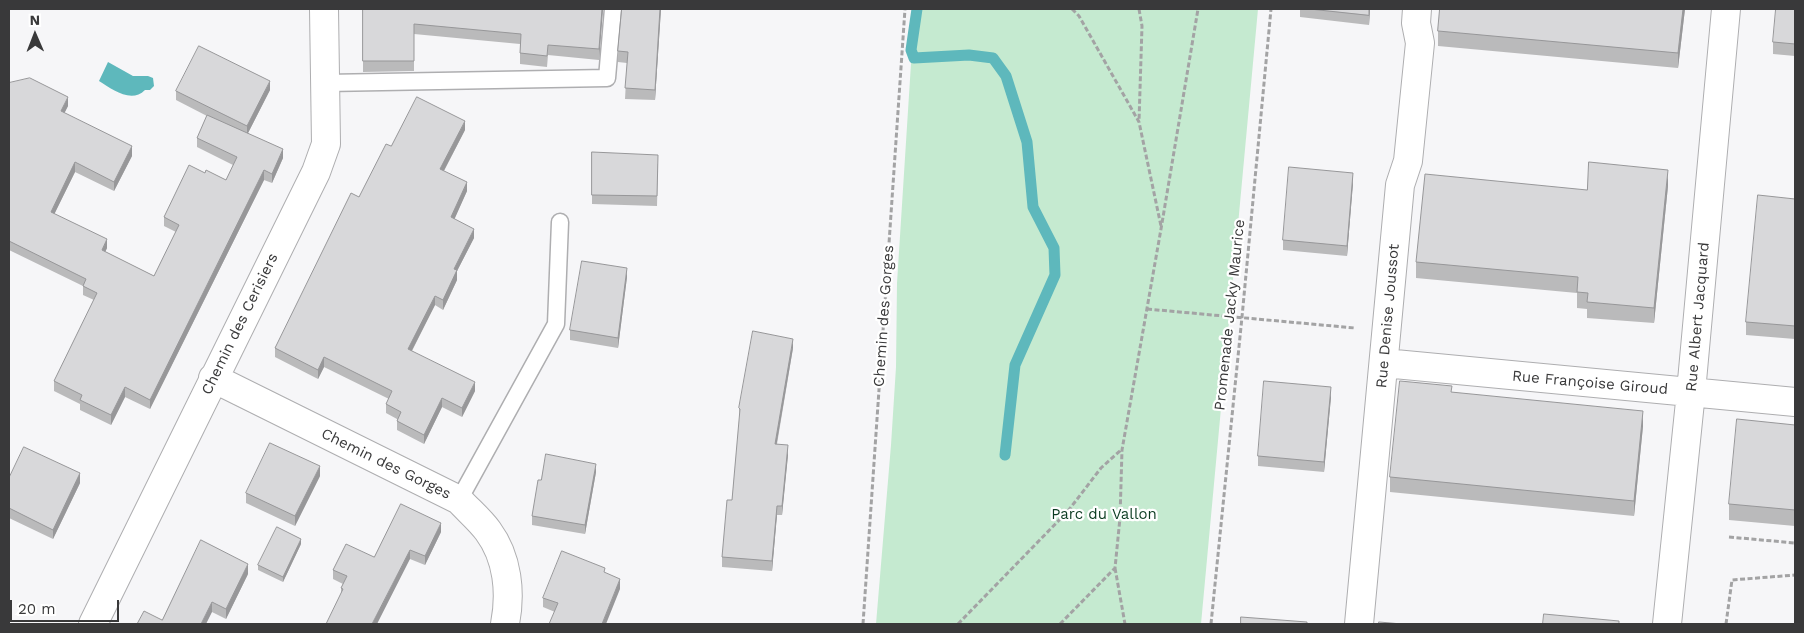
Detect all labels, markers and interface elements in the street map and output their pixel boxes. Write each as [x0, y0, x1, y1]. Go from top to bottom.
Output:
north arrow [10, 10, 60, 60]
text: N [29, 12, 40, 28]
street label: Promenade Jacky Maurice [1211, 219, 1249, 411]
street label: Rue Albert Jacquard [1682, 242, 1714, 392]
street label: Rue Denise Joussot [1373, 243, 1403, 389]
street label: Chemin des Gorges [870, 244, 898, 388]
street label: Chemin des Cerisiers [198, 250, 282, 398]
street label: Rue Françoise Giroud [1511, 367, 1669, 399]
street label: Chemin des Gorges [318, 425, 454, 503]
park label: Parc du Vallon [1051, 506, 1157, 524]
scale bar [12, 590, 121, 622]
text: 20 m [18, 600, 56, 618]

